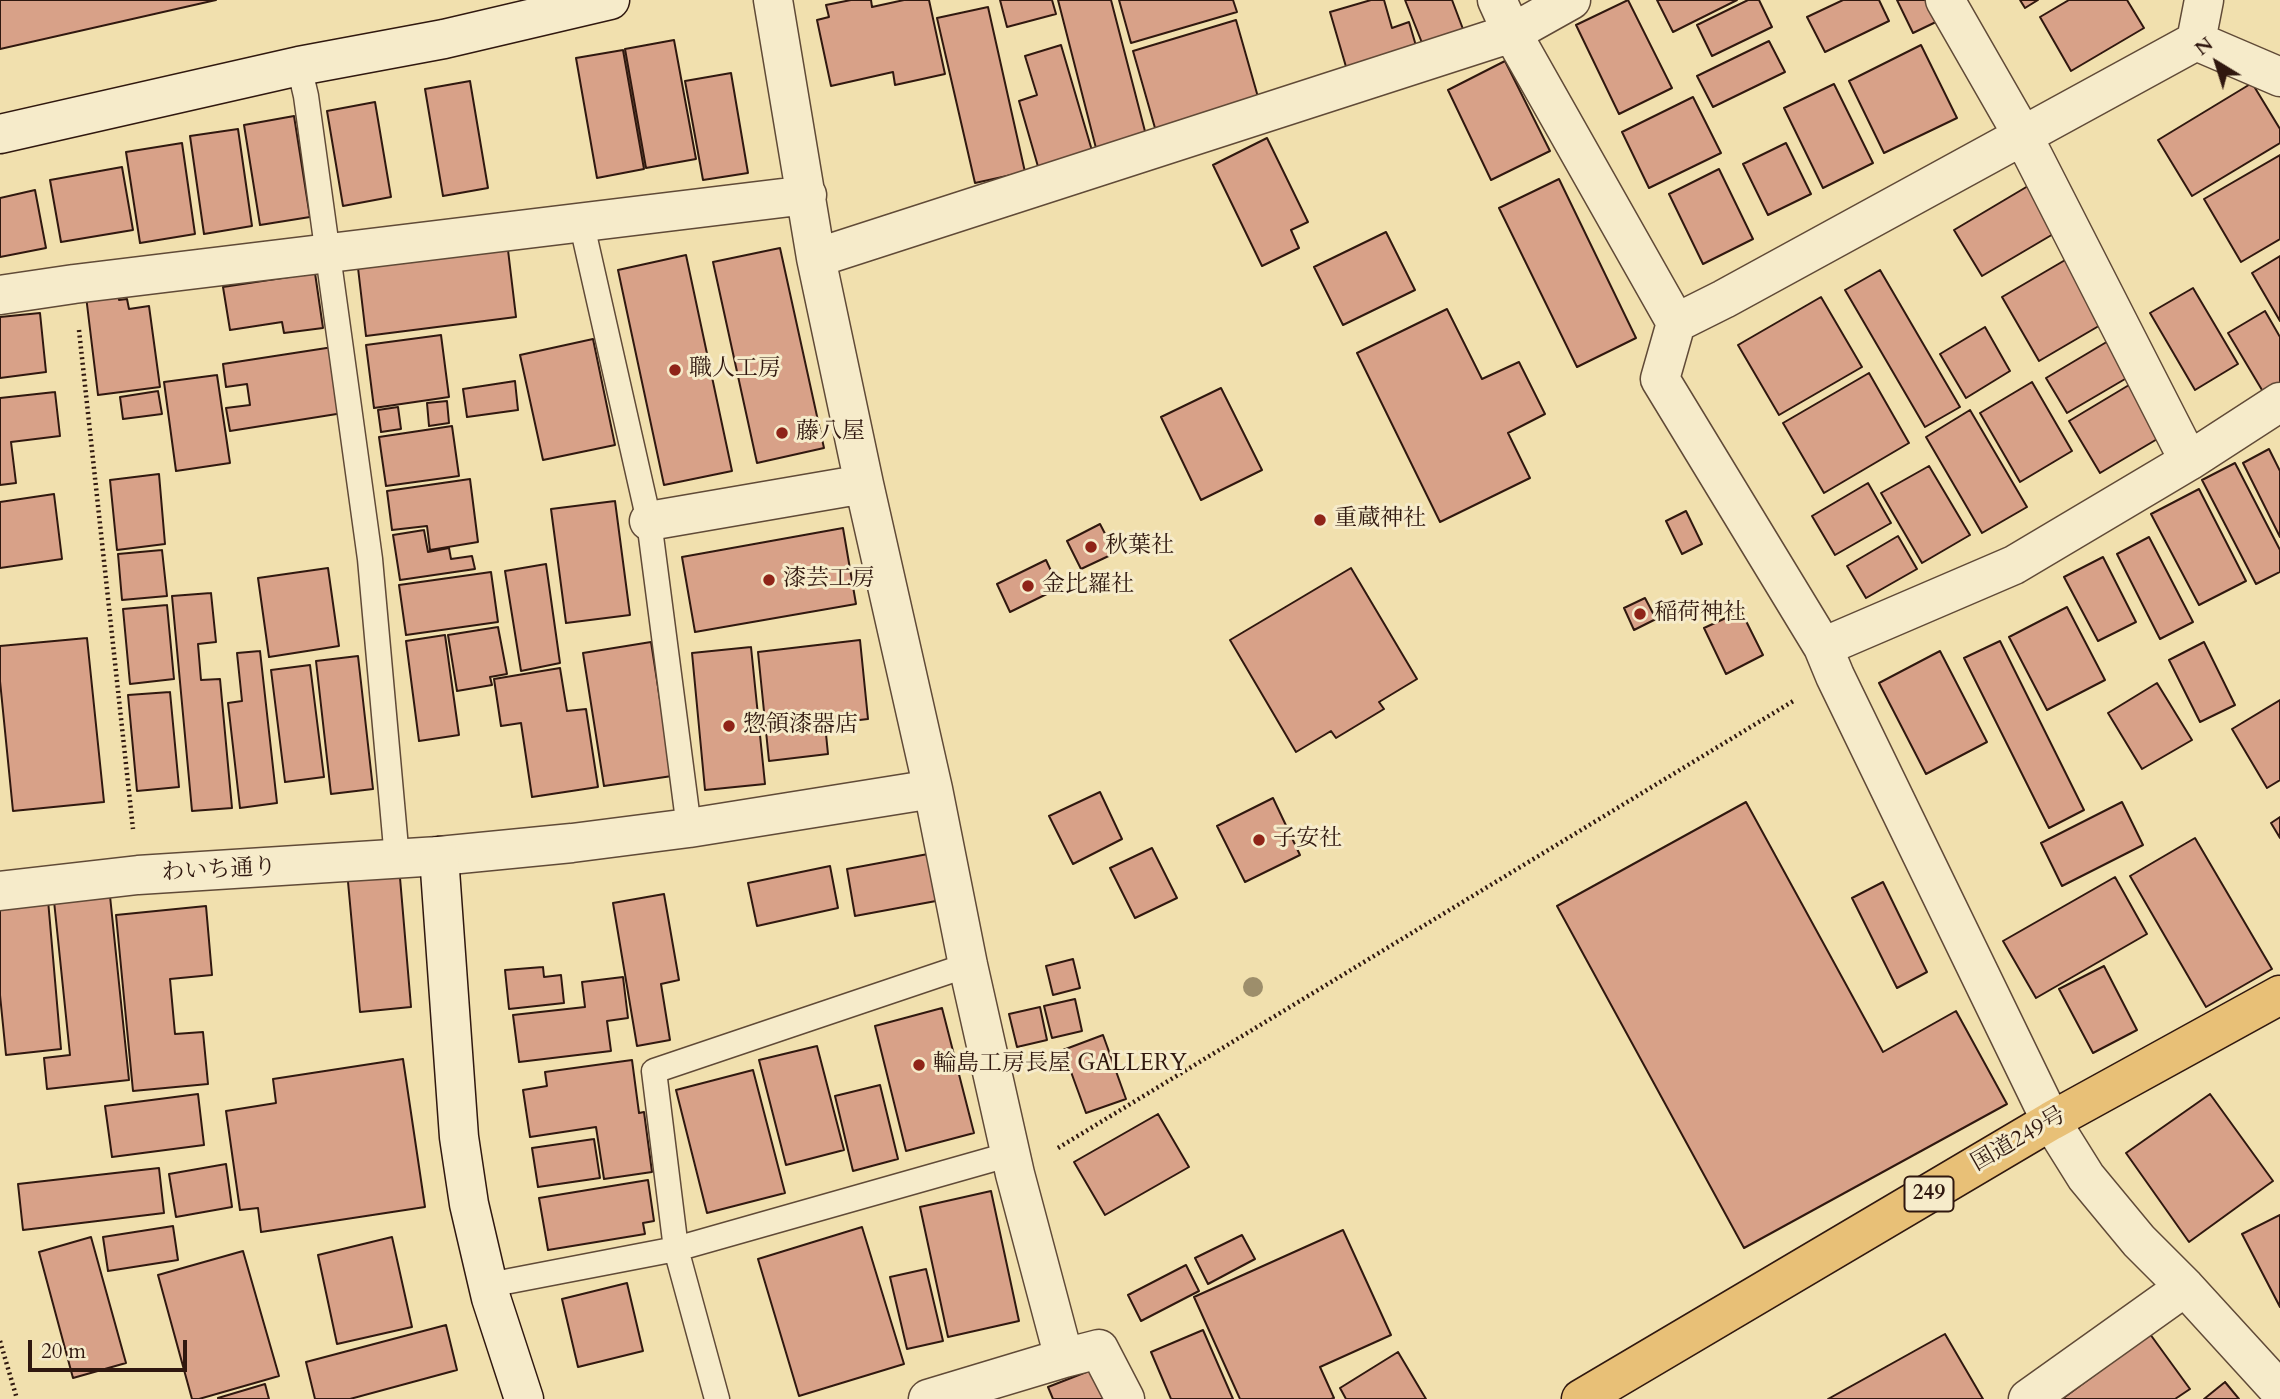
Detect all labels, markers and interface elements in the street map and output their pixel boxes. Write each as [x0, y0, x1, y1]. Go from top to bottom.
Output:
north arrow [2182, 28, 2252, 98]
text: N [2190, 31, 2219, 62]
place label: 職人工房 [689, 356, 781, 384]
marker: 職人工房 [667, 362, 683, 378]
place label: 藤八屋 [796, 419, 865, 447]
marker: 藤八屋 [774, 425, 790, 441]
place label: 重蔵神社 [1334, 506, 1426, 534]
marker: 重蔵神社 [1312, 512, 1328, 528]
place label: 秋葉社 [1105, 533, 1174, 561]
marker: 秋葉社 [1083, 539, 1099, 555]
place label: 漆芸工房 [783, 566, 875, 594]
marker: 漆芸工房 [761, 572, 777, 588]
place label: 金比羅社 [1042, 572, 1134, 600]
marker: 金比羅社 [1020, 578, 1036, 594]
place label: 稲荷神社 [1654, 600, 1746, 628]
marker: 稲荷神社 [1632, 606, 1648, 622]
place label: 惣領漆器店 [743, 712, 858, 740]
marker: 惣領漆器店 [721, 718, 737, 734]
place label: 子安社 [1273, 826, 1342, 854]
marker: 子安社 [1251, 832, 1267, 848]
street label: わいち通り [161, 854, 277, 888]
place label: 輪島工房長屋 GALLERY [933, 1051, 1187, 1079]
marker: 輪島工房長屋 GALLERY [911, 1057, 927, 1073]
street label: 国道249号 [1967, 1102, 2071, 1178]
road number: 249 [1904, 1176, 1954, 1212]
scale bar [32, 1326, 191, 1370]
text: 20 m [41, 1337, 86, 1366]

